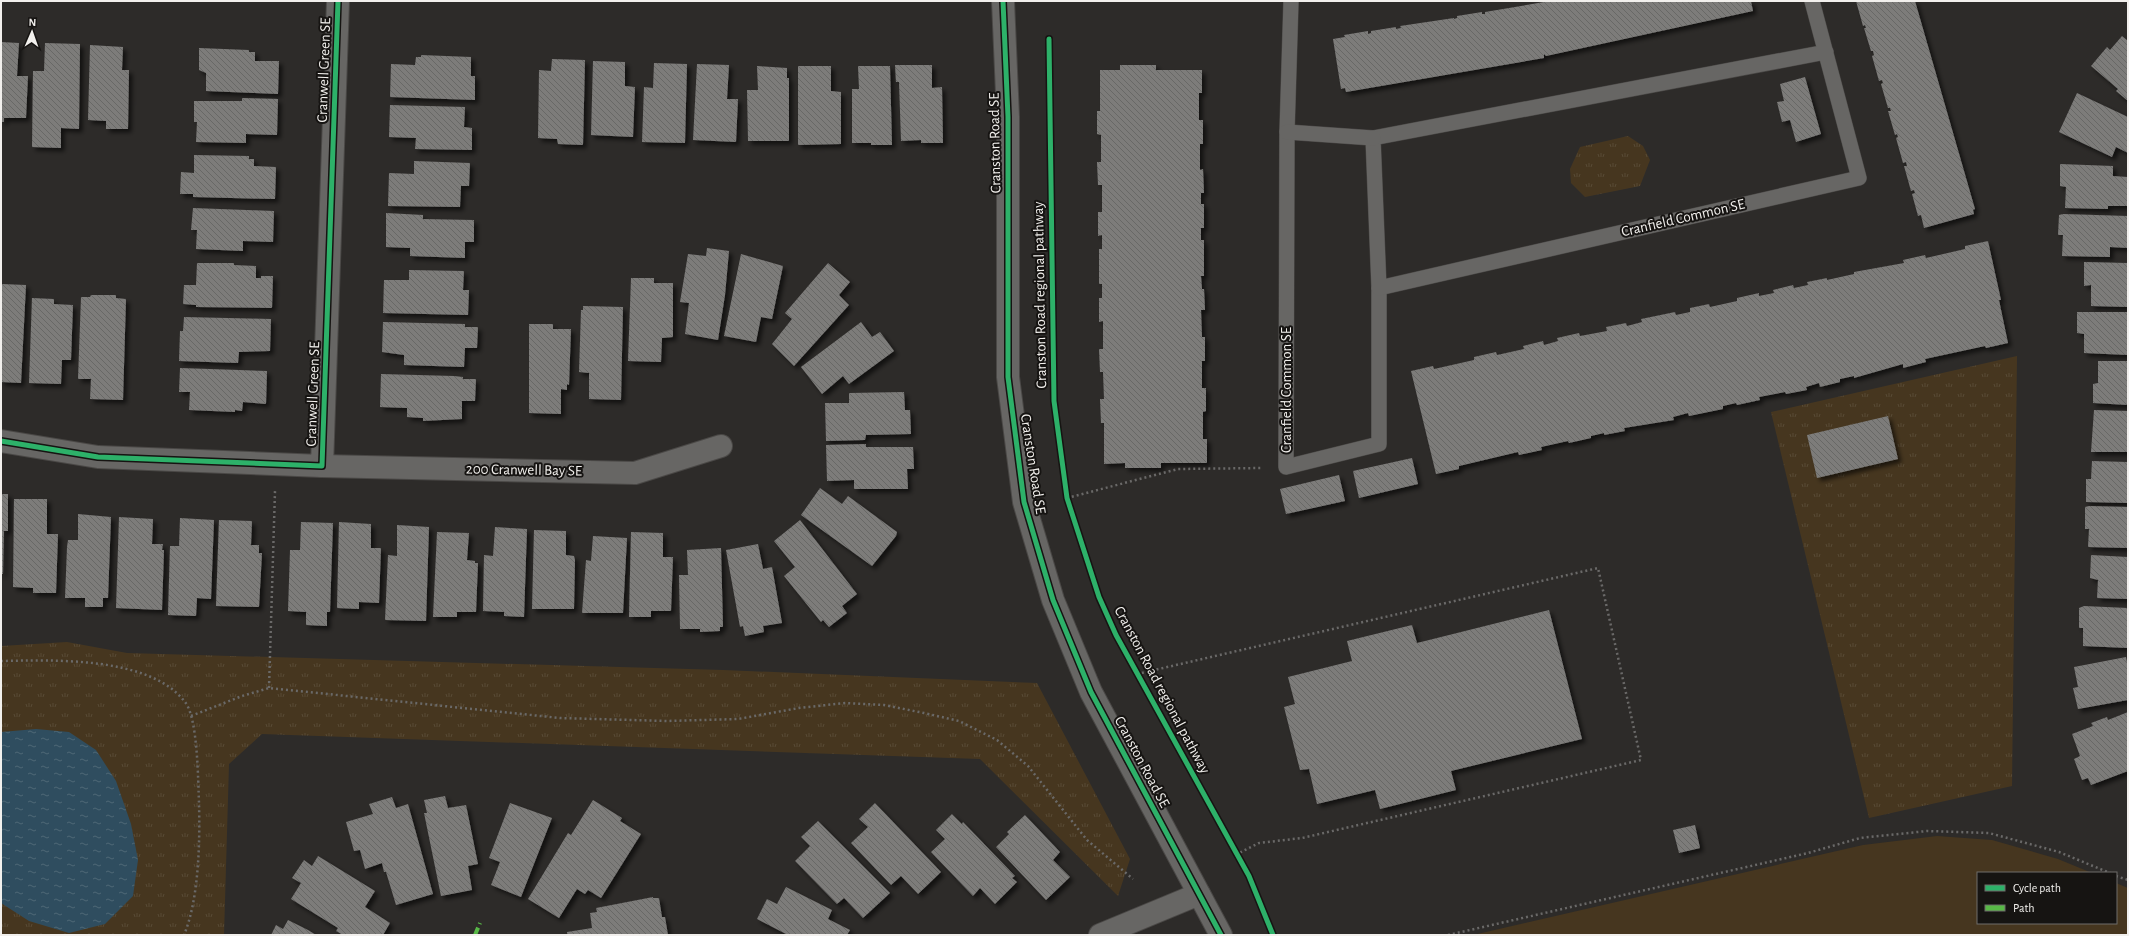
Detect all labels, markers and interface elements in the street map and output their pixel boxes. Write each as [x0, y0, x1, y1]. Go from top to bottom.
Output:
north arrow [12, 12, 52, 52]
text: N [28, 17, 36, 28]
street label: Cranwell Green SE [315, 17, 333, 123]
street label: Cranston Road SE [987, 92, 1003, 194]
street label: Cranfield Common SE [1620, 197, 1746, 239]
street label: Cranston Road regional pathway [1031, 201, 1049, 389]
street label: Cranfield Common SE [1279, 327, 1294, 453]
street label: Cranwell Green SE [304, 341, 322, 447]
street label: Cranston Road SE [1018, 413, 1048, 515]
street label: 200 Cranwell Bay SE [466, 461, 582, 479]
street label: Cranston Road regional pathway [1111, 604, 1213, 777]
street label: Cranston Road SE [1112, 714, 1172, 810]
legend [1977, 872, 2117, 924]
text: Cycle path [2013, 882, 2061, 895]
text: Path [2013, 902, 2035, 914]

